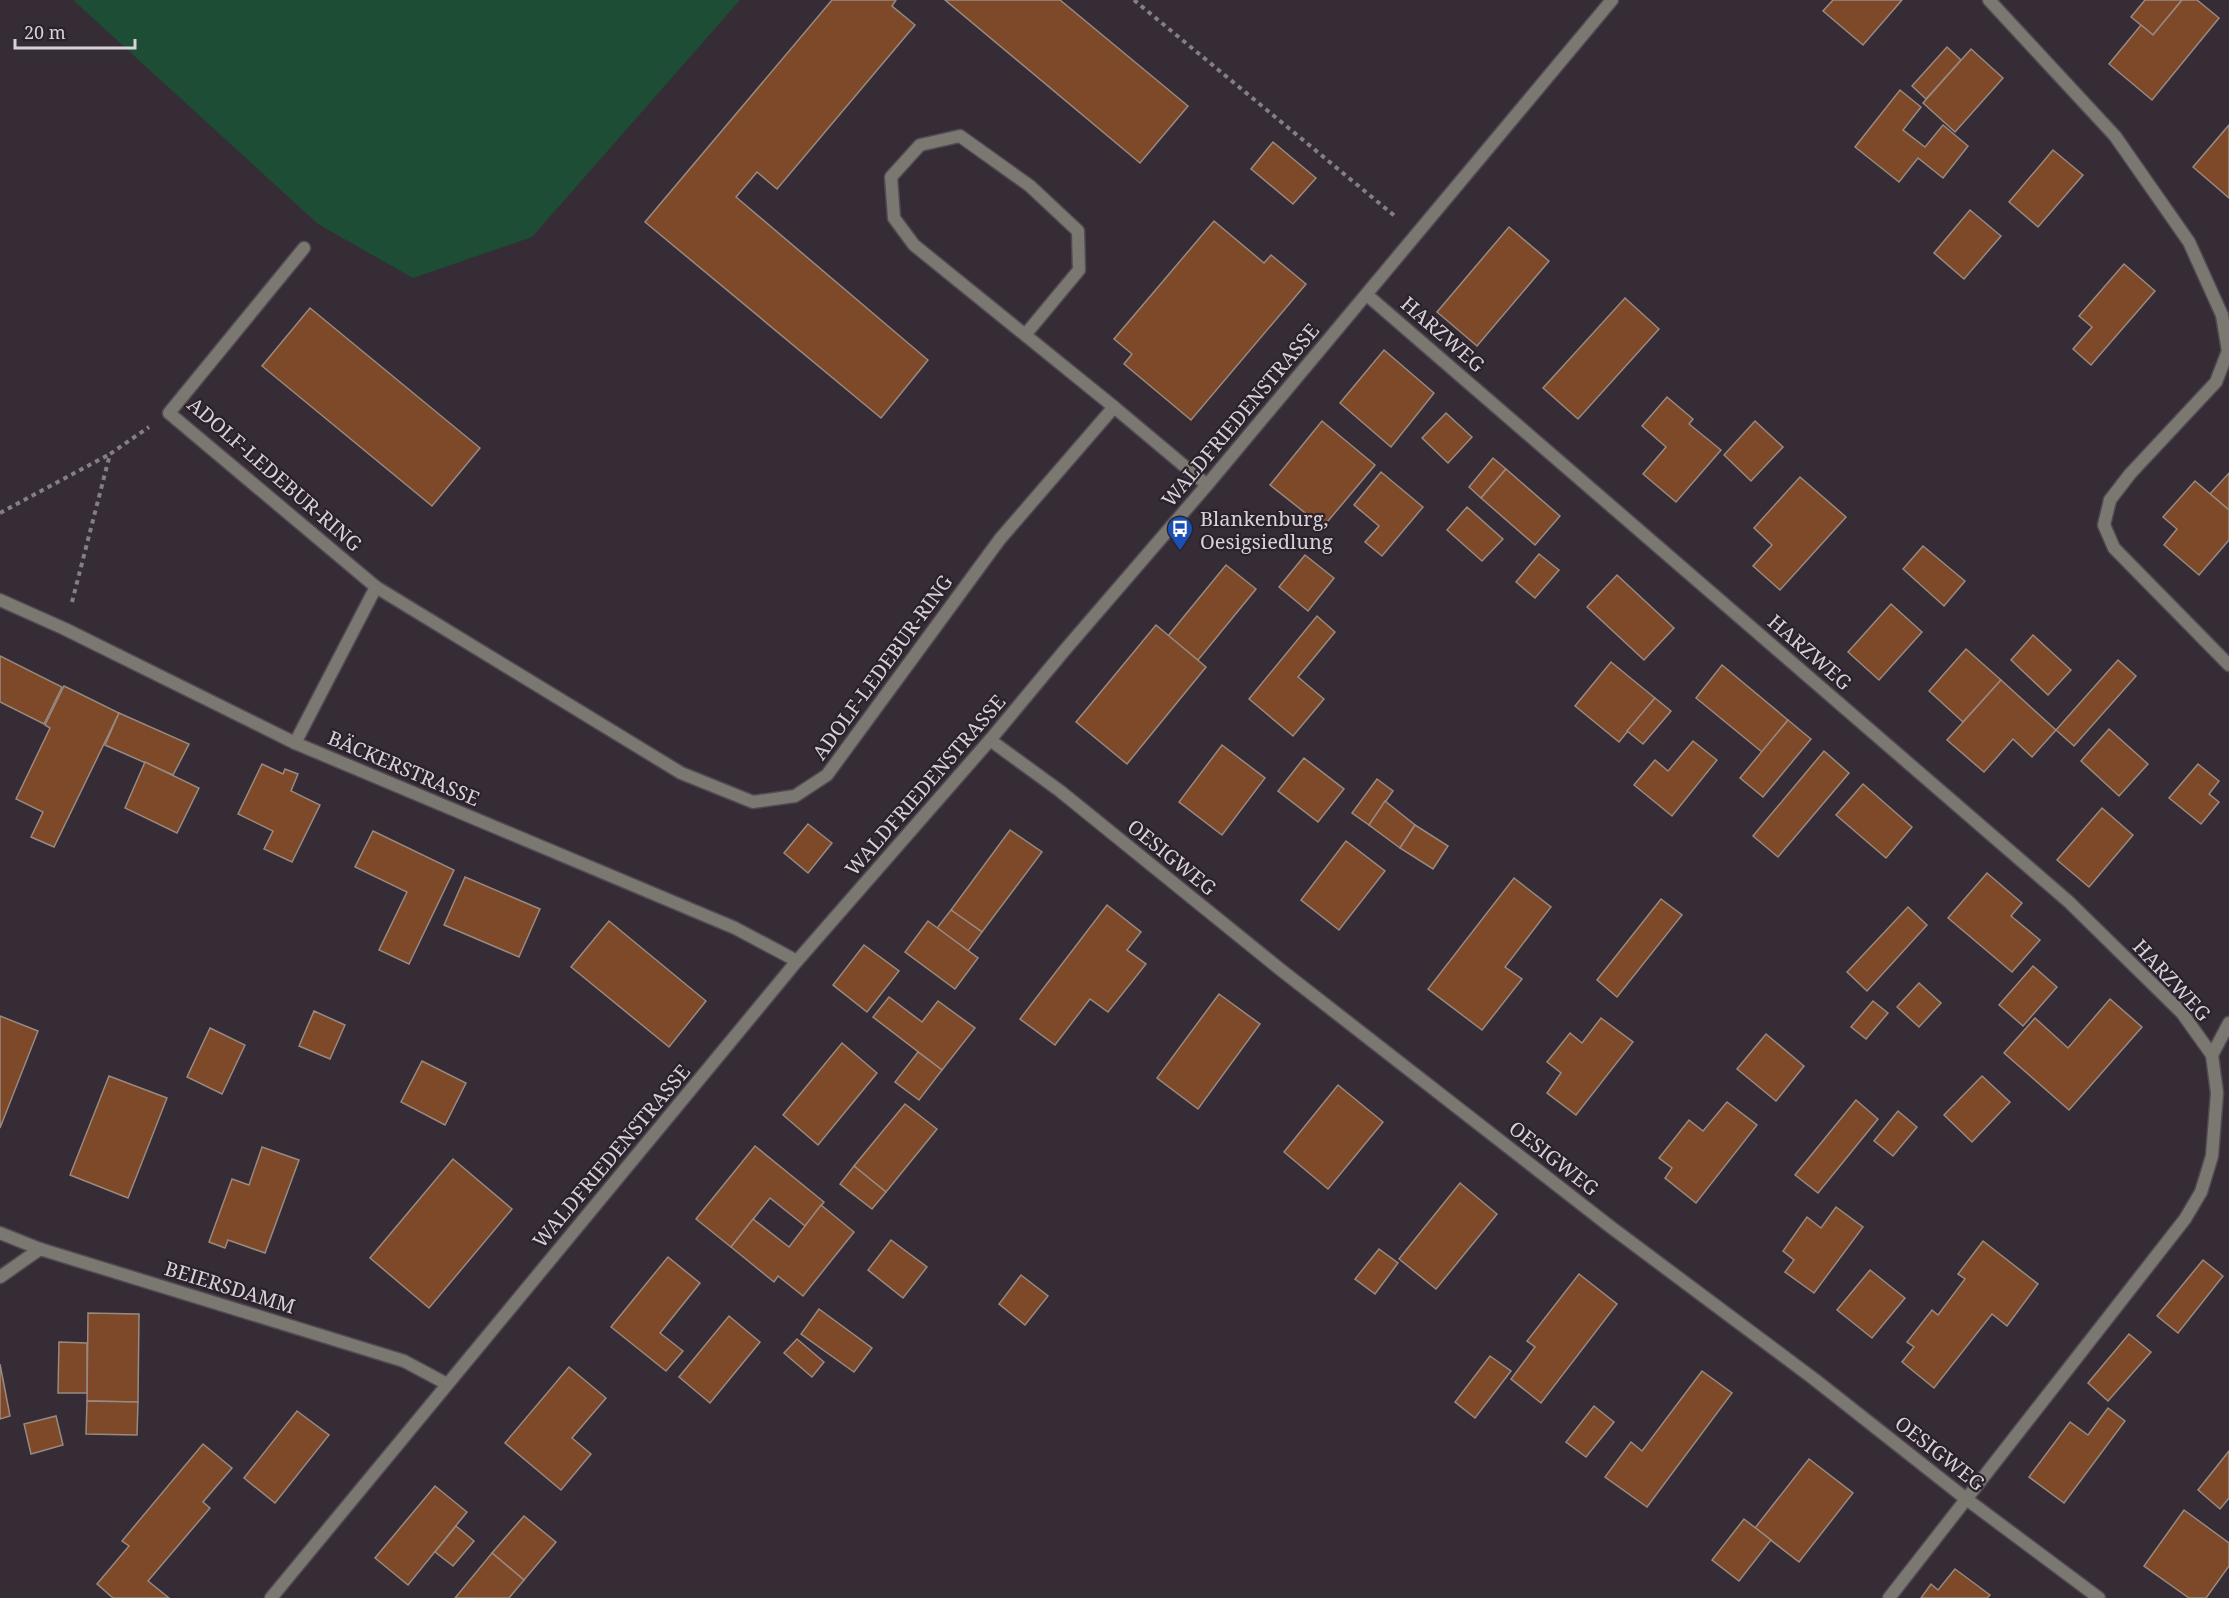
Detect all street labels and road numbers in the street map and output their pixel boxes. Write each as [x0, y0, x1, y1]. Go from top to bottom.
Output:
street label: HARZWEG [1395, 290, 1491, 378]
street label: WALDFRIEDENSTRASSE [1155, 318, 1325, 512]
street label: ADOLF-LEDEBUR-RING [182, 391, 368, 557]
street label: ADOLF-LEDEBUR-RING [806, 569, 958, 765]
street label: HARZWEG [1762, 608, 1858, 696]
street label: WALDFRIEDENSTRASSE [839, 689, 1011, 881]
street label: BÄCKERSTRASSE [324, 724, 484, 812]
street label: OESIGWEG [1122, 813, 1222, 901]
street label: HARZWEG [2127, 933, 2217, 1027]
street label: WALDFRIEDENSTRASSE [526, 1059, 696, 1253]
street label: OESIGWEG [1503, 1114, 1605, 1202]
street label: BEIERSDAMM [161, 1254, 299, 1320]
street label: OESIGWEG [1889, 1409, 1991, 1497]

